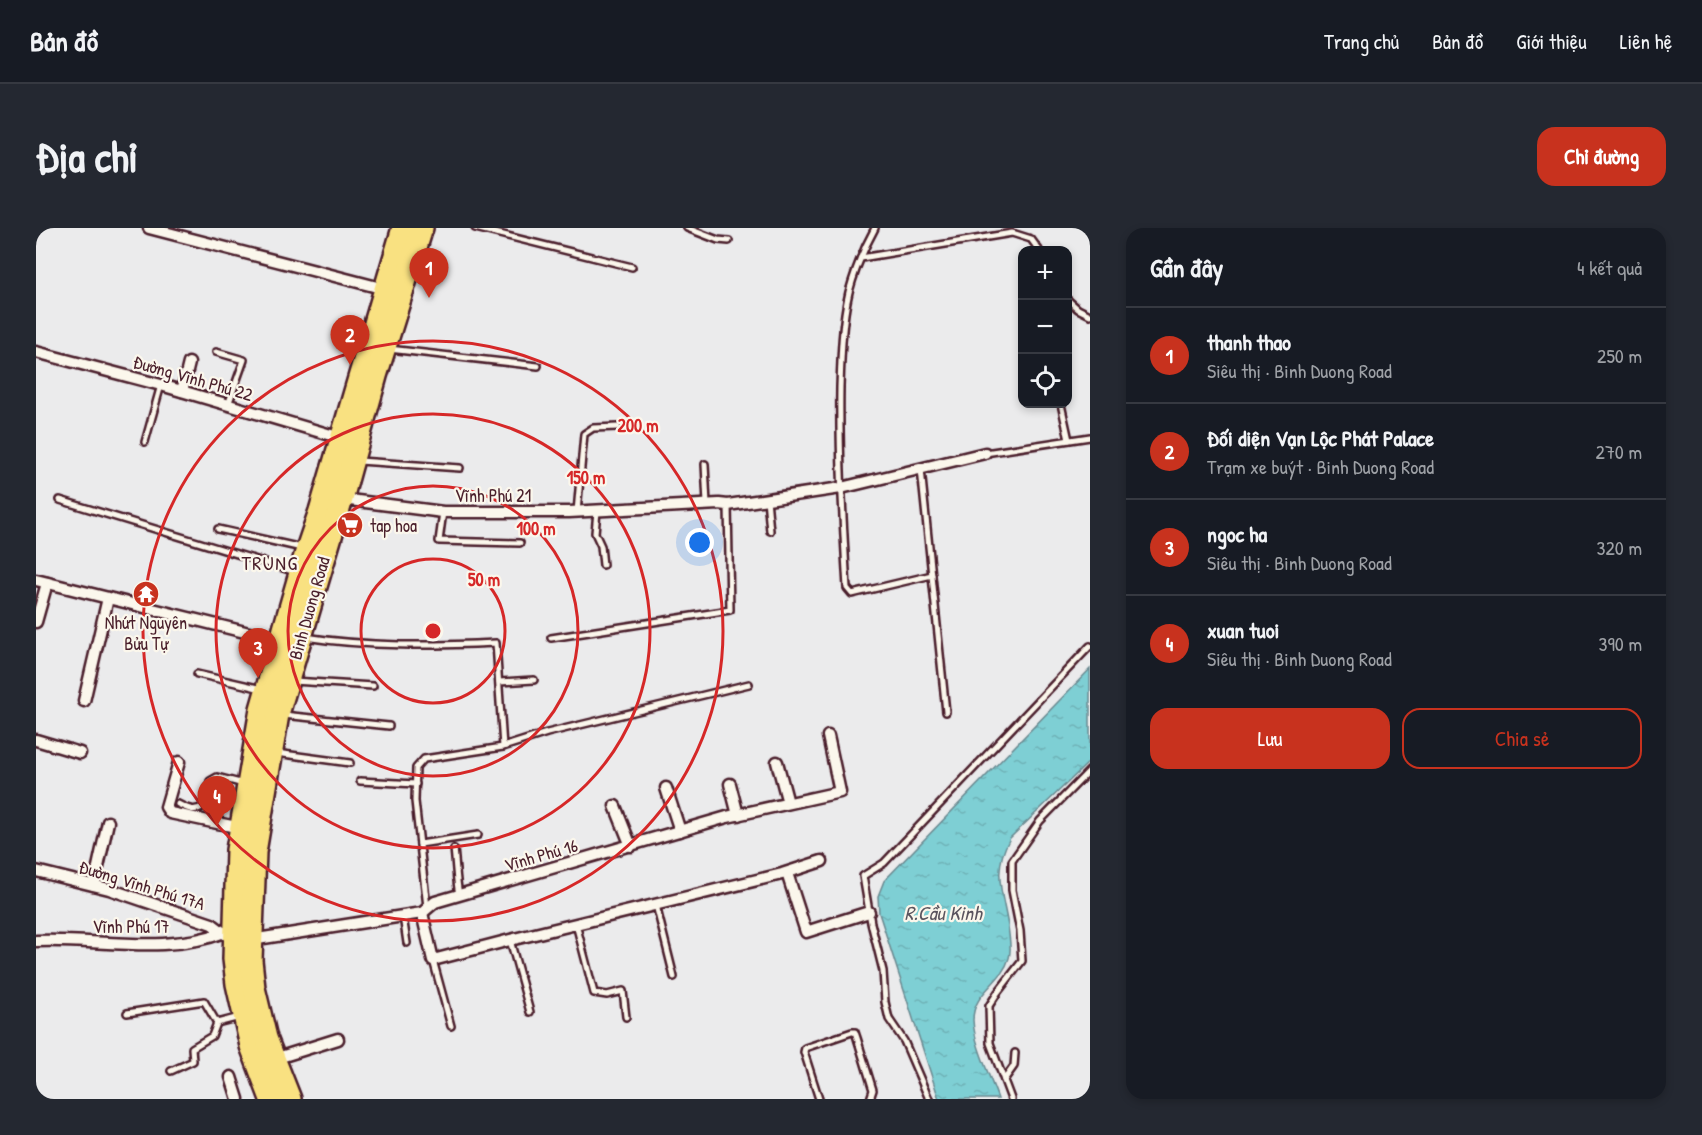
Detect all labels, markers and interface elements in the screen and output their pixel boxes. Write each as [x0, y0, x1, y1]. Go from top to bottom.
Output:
text: Bản đồ [30, 22, 98, 60]
text: Trang chủ [1324, 27, 1399, 56]
text: Bản đồ [1432, 27, 1483, 56]
text: Giới thiệu [1516, 27, 1587, 56]
text: Liên hệ [1620, 27, 1672, 56]
button: Chỉ đường [1537, 127, 1666, 186]
text: Địa chỉ [36, 128, 138, 185]
map controls [1018, 246, 1072, 408]
button: + [1018, 246, 1072, 300]
pin: 1 [410, 248, 448, 298]
text: Gần đây [1150, 250, 1223, 285]
text: 4 kết quả [1577, 254, 1642, 281]
button: − [1018, 300, 1072, 354]
pin: 2 [330, 316, 370, 365]
text: thanh thao [1207, 327, 1291, 357]
text: 1 [1166, 342, 1173, 369]
text: 250 m [1597, 342, 1642, 369]
street label: Đường Vĩnh Phú 22 [130, 349, 256, 407]
button: locate [1018, 354, 1072, 408]
text: Siêu thị · Binh Duong Road [1207, 357, 1392, 384]
text: 200 m [618, 413, 658, 438]
text: Đối diện Vạn Lộc Phát Palace [1207, 423, 1434, 453]
text: 2 [1165, 438, 1174, 465]
text: 270 m [1596, 438, 1642, 465]
text: Trạm xe buýt · Binh Duong Road [1207, 453, 1434, 480]
text: 150 m [567, 465, 605, 490]
street label: Vĩnh Phú 21 [455, 483, 531, 508]
supermarket icon: tap hoa [335, 510, 365, 540]
place label: tap hoa [370, 513, 417, 538]
text: 100 m [516, 516, 556, 541]
text: ngoc ha [1207, 519, 1267, 549]
your location [685, 528, 714, 557]
text: 3 [1165, 534, 1174, 561]
text: 320 m [1597, 534, 1642, 561]
district label: TRUNG [241, 549, 299, 576]
text: Siêu thị · Binh Duong Road [1207, 549, 1392, 576]
street label: Binh Duong Road [282, 554, 336, 662]
text: 50 m [468, 567, 500, 592]
temple icon: Nhứt Nguyên Bửu Tự [131, 579, 161, 609]
place label: Nhứt Nguyên Bửu Tự [105, 610, 187, 656]
text: xuan tuoi [1207, 615, 1279, 645]
centre of rings [423, 621, 443, 641]
pin: 3 [238, 628, 278, 678]
text: 4 [1166, 630, 1173, 657]
text: 390 m [1599, 630, 1642, 657]
text: Siêu thị · Binh Duong Road [1207, 645, 1392, 672]
button: Lưu [1150, 708, 1390, 769]
button: Chia sẻ [1402, 708, 1642, 769]
pin: 4 [198, 776, 237, 826]
street label: Vĩnh Phú 16 [501, 833, 581, 877]
street label: Đường Vĩnh Phú 17A [76, 854, 208, 916]
water label: R.Cầu Kinh [904, 899, 983, 926]
street label: Vĩnh Phú 17 [93, 914, 170, 939]

